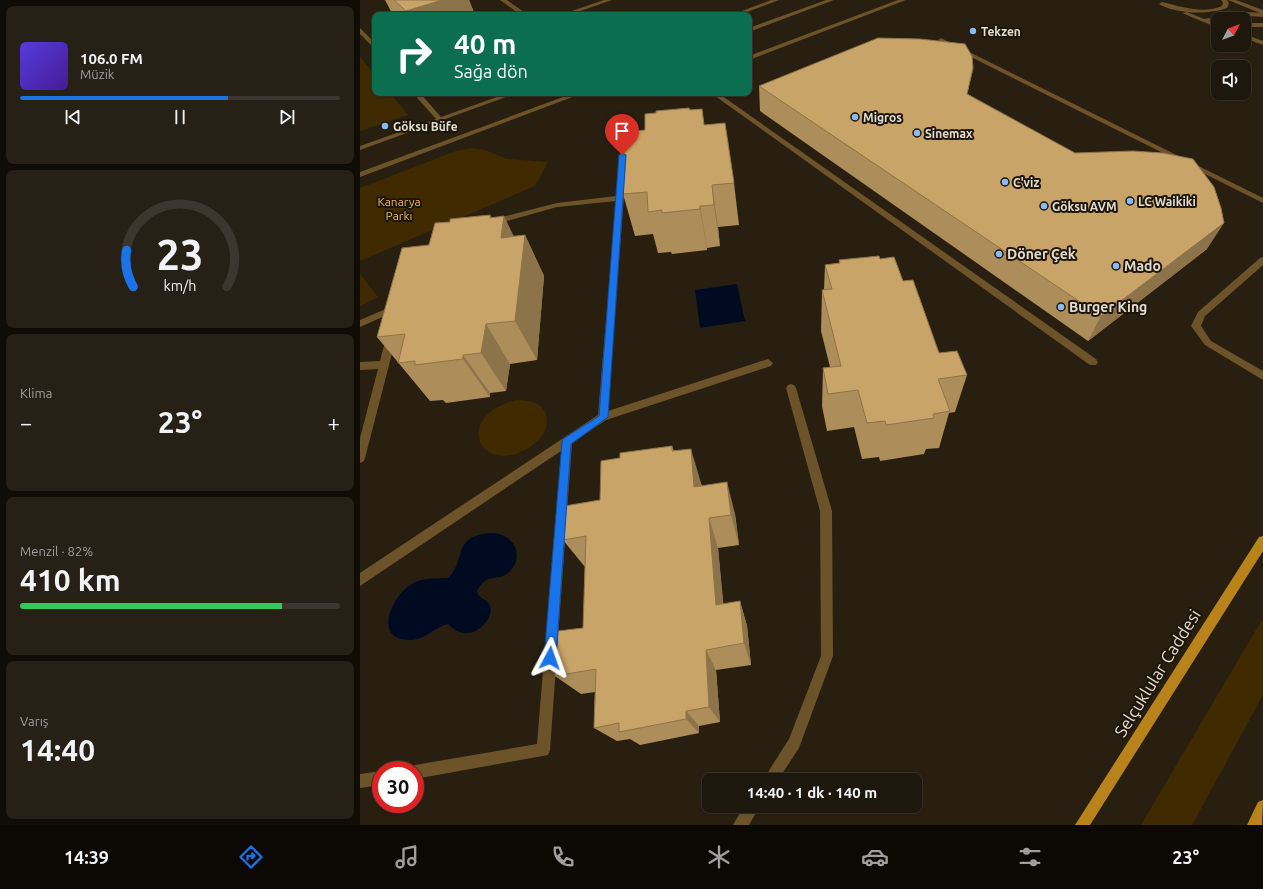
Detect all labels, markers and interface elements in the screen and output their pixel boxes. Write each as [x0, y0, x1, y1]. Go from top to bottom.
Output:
north arrow [1211, 12, 1251, 52]
map controls [1211, 12, 1251, 100]
place label: Tekzen [981, 25, 1021, 38]
marker: Tekzen [968, 26, 978, 36]
icon: right [388, 28, 440, 80]
text: 40 m [454, 28, 516, 59]
text: 106.0 FM [80, 50, 143, 67]
button: sound [1211, 60, 1251, 100]
text: Sağa dön [454, 61, 528, 81]
text: Müzik [80, 67, 114, 81]
icon: previous [62, 106, 84, 128]
icon: pause [169, 106, 191, 128]
icon: next [276, 106, 298, 128]
place label: Migros [863, 111, 902, 124]
marker: Migros [850, 112, 860, 122]
pin [605, 114, 639, 155]
place label: Göksu Büfe [393, 120, 458, 133]
icon: arrive [611, 120, 633, 142]
marker: Göksu Büfe [380, 121, 390, 131]
place label: Sinemax [925, 127, 973, 140]
marker: Sinemax [912, 128, 922, 138]
place label: C'viz [1013, 176, 1039, 189]
marker: C'viz [1000, 177, 1010, 187]
park label: Kanarya Parkı [377, 195, 421, 222]
place label: LC Waikiki [1138, 195, 1196, 208]
marker: LC Waikiki [1125, 196, 1135, 206]
place label: Göksu AVM [1052, 200, 1117, 213]
marker: Göksu AVM [1039, 201, 1049, 211]
text: 23 [157, 230, 203, 277]
place label: Döner Çek [1007, 246, 1076, 263]
marker: Döner Çek [994, 249, 1004, 259]
place label: Mado [1124, 258, 1161, 274]
marker: Mado [1111, 261, 1121, 271]
text: km/h [164, 277, 196, 293]
place label: Burger King [1069, 299, 1147, 315]
marker: Burger King [1056, 302, 1066, 312]
text: Klima [20, 386, 52, 400]
text: 23° [158, 405, 202, 439]
text: − [20, 410, 32, 435]
text: + [328, 410, 340, 435]
text: Menzil · 82% [20, 544, 93, 558]
text: 410 km [20, 563, 121, 597]
street label: Selçuklular Caddesi [1110, 606, 1204, 740]
position arrow [529, 637, 571, 679]
text: Varış [20, 714, 48, 728]
text: 14:40 [20, 733, 95, 767]
speed limit sign: 30 [372, 761, 424, 813]
text: 14:40 · 1 dk · 140 m [747, 784, 877, 801]
icon: directions [237, 843, 265, 871]
icon: music [393, 843, 421, 871]
icon: phone [549, 843, 577, 871]
icon: climate [705, 843, 733, 871]
icon: car [861, 843, 889, 871]
icon: filters [1016, 843, 1044, 871]
text: 14:39 [64, 847, 109, 867]
text: 23° [1172, 847, 1199, 867]

